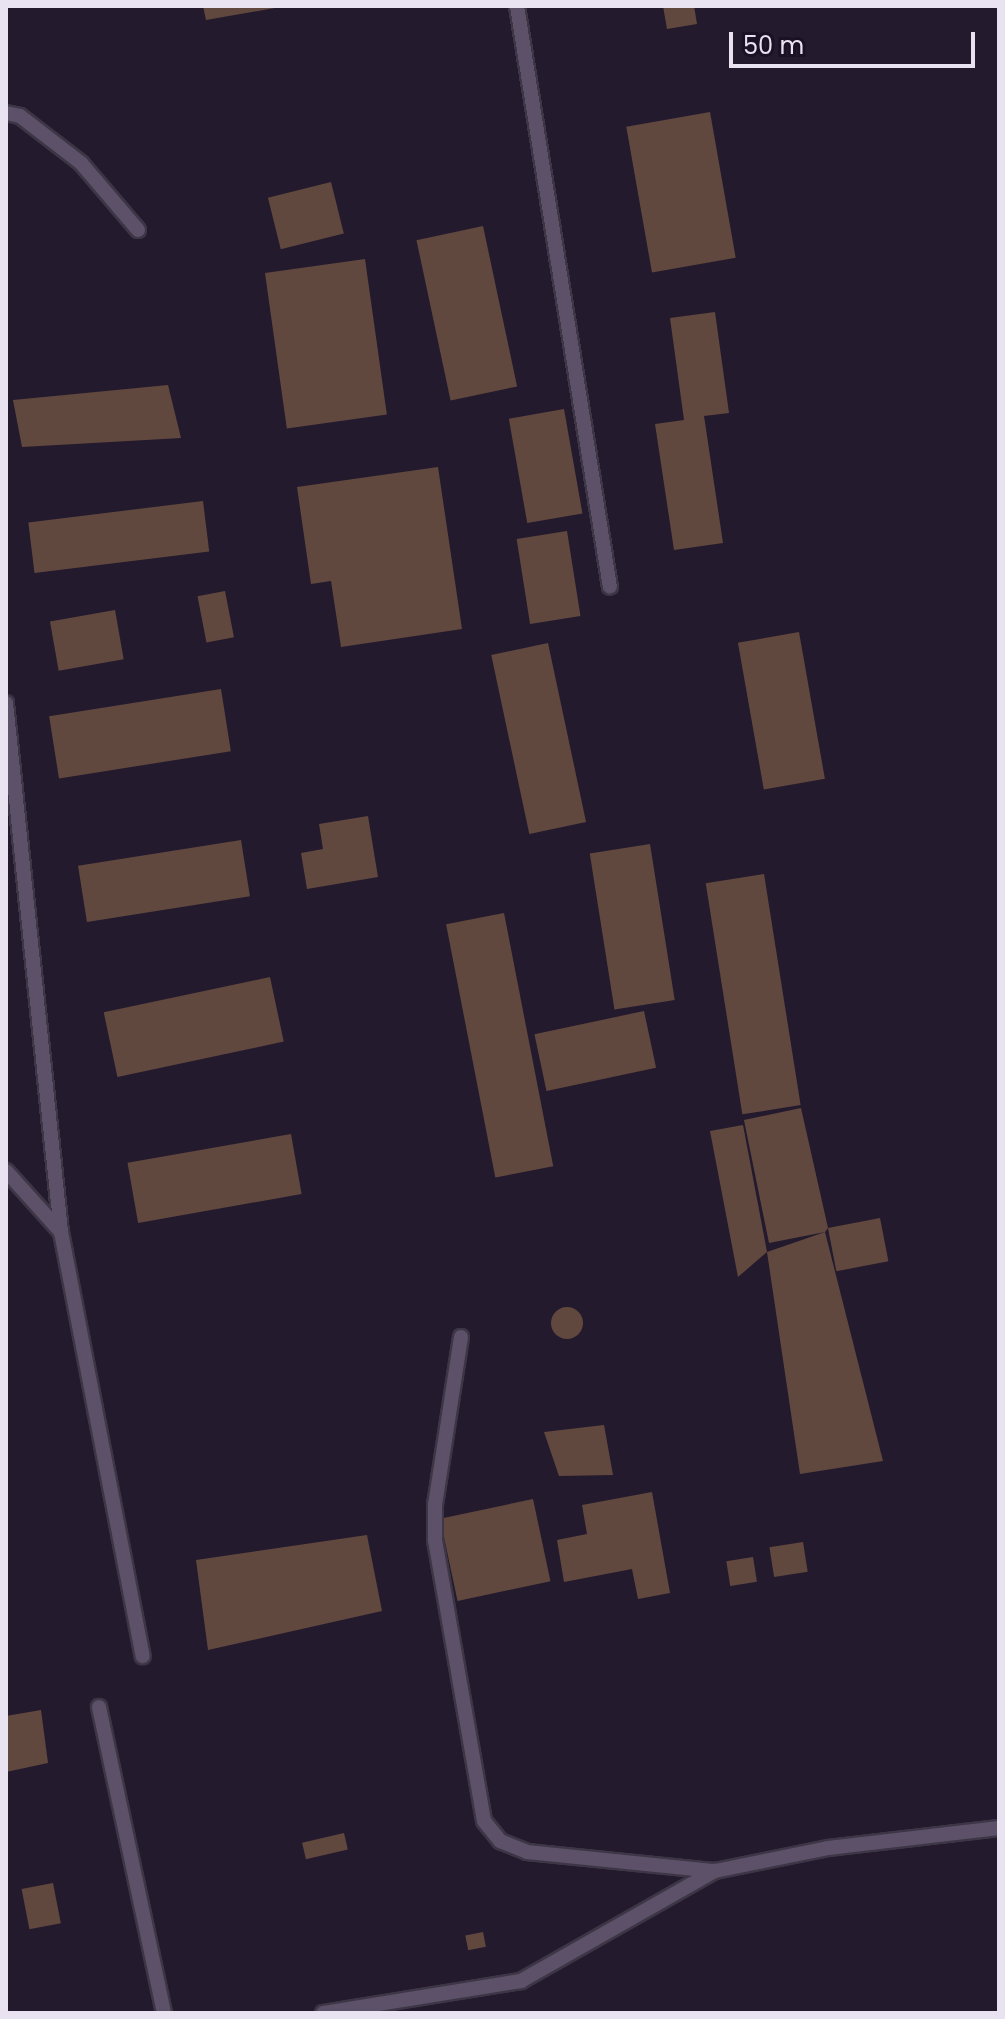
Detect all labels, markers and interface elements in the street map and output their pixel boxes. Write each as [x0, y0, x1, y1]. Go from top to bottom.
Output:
scale bar [733, 16, 979, 66]
text: 50 m [743, 29, 804, 62]

